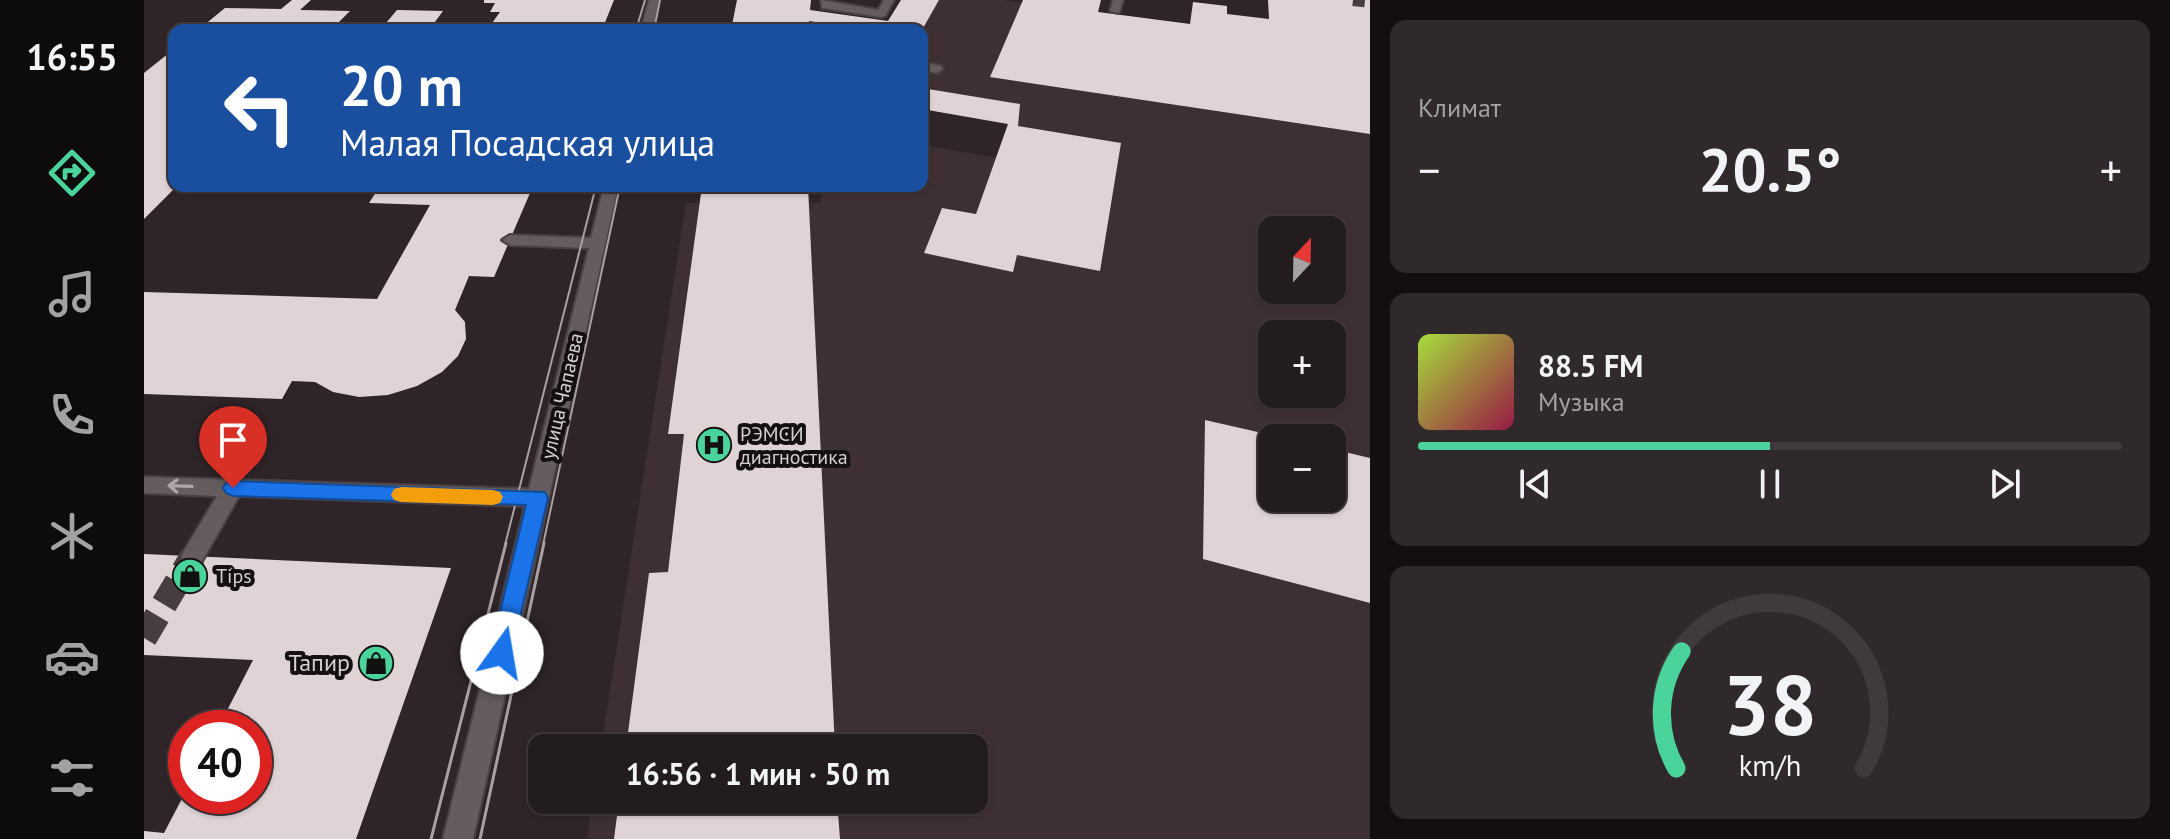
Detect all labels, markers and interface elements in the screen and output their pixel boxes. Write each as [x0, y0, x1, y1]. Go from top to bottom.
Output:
text: 16:55 [26, 33, 118, 80]
text: 20 m [340, 49, 463, 121]
icon: left [208, 56, 312, 160]
text: Климат [1418, 91, 1501, 124]
text: Малая Посадская улица [340, 119, 715, 166]
text: 20.5° [1698, 130, 1842, 208]
text: − [1418, 141, 1440, 198]
text: + [2100, 141, 2122, 198]
icon: directions [44, 145, 100, 201]
north arrow [1258, 216, 1346, 304]
map controls [1258, 216, 1346, 512]
icon: music [44, 266, 100, 322]
button: + [1258, 320, 1346, 408]
street label: улица Чапаева [535, 330, 589, 462]
text: 88.5 FM [1538, 346, 1643, 385]
text: Музыка [1538, 385, 1625, 418]
icon: phone [44, 387, 100, 443]
pin [199, 406, 267, 488]
icon: arrive [211, 418, 255, 462]
place label: РЭМСИ диагностика [740, 421, 848, 470]
button: − [1258, 424, 1346, 512]
hospital icon: РЭМСИ диагностика [695, 426, 733, 464]
icon: previous [1513, 462, 1557, 506]
icon: pause [1748, 462, 1792, 506]
icon: next [1983, 462, 2027, 506]
one-way arrow [167, 479, 194, 494]
icon: climate [44, 508, 100, 564]
shop icon: Tips [171, 557, 209, 595]
place label: Tips [216, 563, 252, 589]
position arrow [460, 611, 544, 695]
icon: car [44, 629, 100, 685]
shop icon: Тапир [357, 644, 395, 682]
place label: Тапир [288, 647, 350, 678]
text: 38 [1723, 649, 1817, 757]
speed limit sign: 40 [168, 710, 272, 814]
text: km/h [1739, 747, 1801, 784]
icon: filters [44, 750, 100, 806]
text: 16:56 · 1 мин · 50 m [626, 754, 890, 793]

